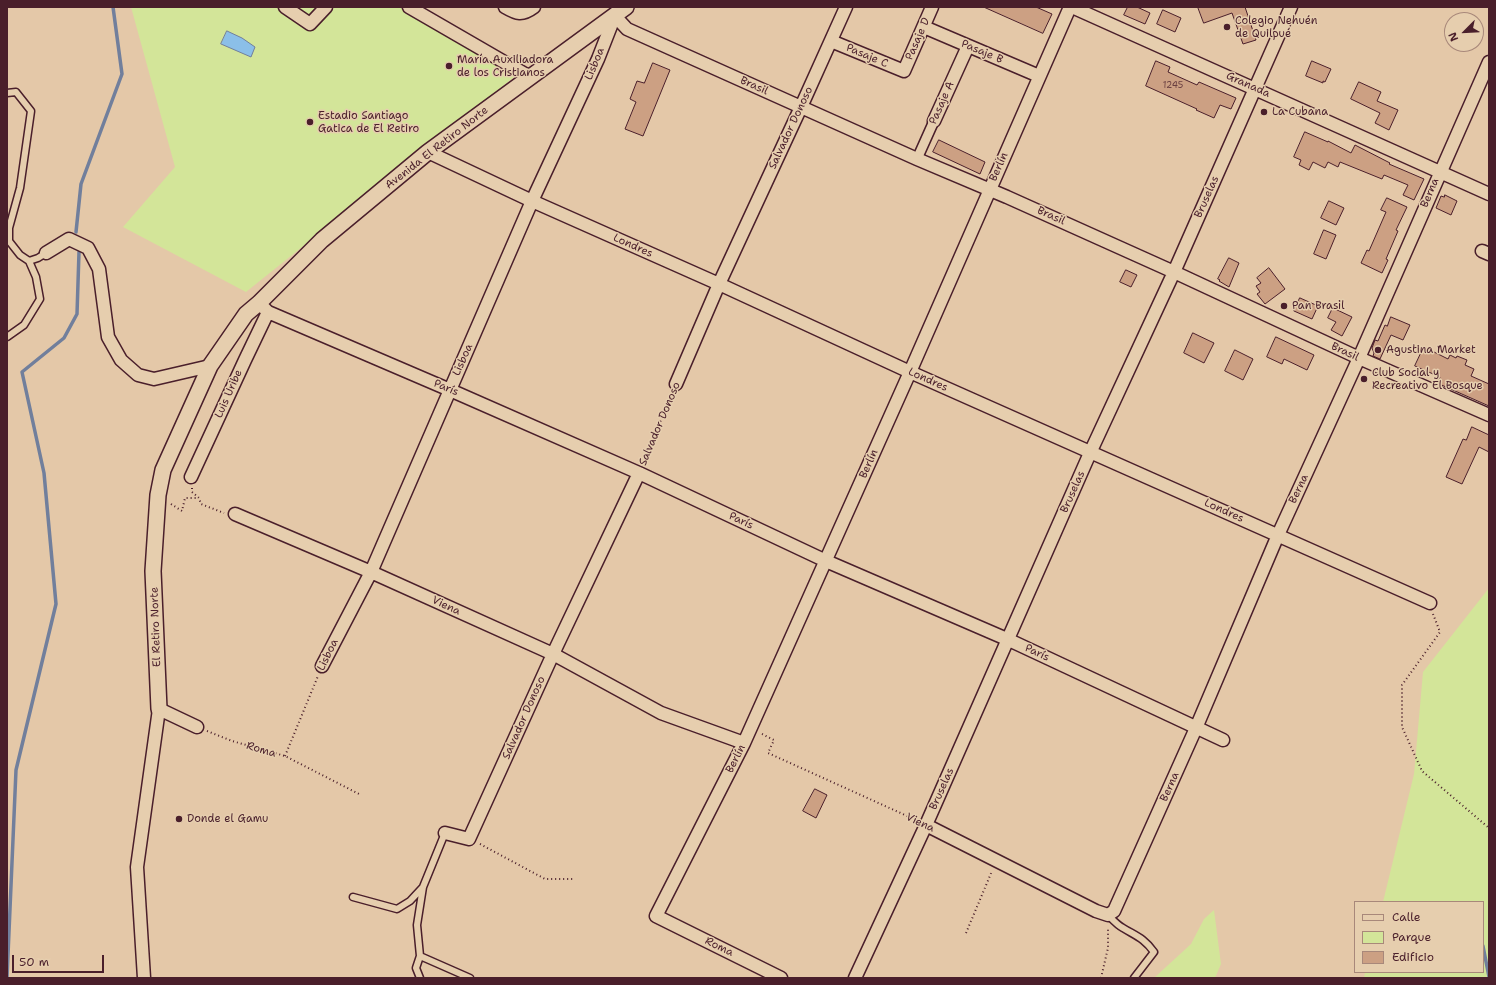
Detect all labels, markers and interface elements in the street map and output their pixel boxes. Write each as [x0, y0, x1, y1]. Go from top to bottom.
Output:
north arrow [1444, 12, 1484, 52]
place label: Colegio Nehuén de Quilpué [1235, 14, 1318, 40]
street label: Pasaje D [903, 16, 933, 62]
marker: Colegio Nehuén de Quilpué [1222, 22, 1232, 32]
text: N [1445, 30, 1462, 44]
street label: Pasaje B [959, 37, 1005, 67]
street label: Pasaje C [844, 41, 890, 71]
street label: Lisboa [582, 46, 608, 82]
place label: María Auxiliadora de los Cristianos [457, 53, 553, 79]
marker: María Auxiliadora de los Cristianos [444, 61, 454, 71]
street label: Granada [1224, 69, 1272, 101]
street label: Brasil [738, 74, 770, 98]
street label: Pasaje A [927, 80, 957, 126]
house number: 1245 [1163, 81, 1183, 91]
street label: Salvador Donoso [766, 85, 816, 171]
street label: Avenida El Retiro Norte [383, 104, 491, 192]
place label: La Cubana [1272, 105, 1328, 119]
marker: La Cubana [1259, 107, 1269, 117]
place label: Estadio Santiago Gatica de El Retiro [318, 109, 419, 135]
marker: Estadio Santiago Gatica de El Retiro [305, 117, 315, 127]
street label: Berlín [987, 151, 1011, 183]
street label: Bruselas [1192, 174, 1222, 220]
street label: Berna [1418, 176, 1442, 210]
street label: Brasil [1035, 204, 1067, 228]
street label: Londres [611, 231, 655, 261]
place label: Pan Brasil [1292, 299, 1344, 313]
marker: Pan Brasil [1279, 301, 1289, 311]
street label: Brasil [1329, 340, 1361, 364]
street label: Lisboa [450, 342, 476, 378]
place label: Agustina Market [1386, 343, 1476, 357]
marker: Agustina Market [1373, 345, 1383, 355]
street label: Londres [906, 365, 950, 395]
place label: Club Social y Recreativo El Bosque [1372, 366, 1483, 392]
street label: Luis Uribe [212, 368, 246, 420]
marker: Club Social y Recreativo El Bosque [1359, 374, 1369, 384]
street label: París [432, 377, 460, 399]
street label: Salvador Donoso [636, 380, 684, 468]
street label: Berlín [857, 448, 881, 480]
street label: Bruselas [1058, 469, 1088, 515]
street label: Berna [1287, 472, 1311, 506]
street label: Londres [1202, 496, 1246, 526]
street label: París [727, 510, 755, 532]
street label: El Retiro Norte [148, 587, 164, 667]
street label: Viena [430, 594, 462, 618]
street label: Lisboa [315, 637, 341, 673]
street label: París [1023, 642, 1051, 664]
street label: Salvador Donoso [500, 674, 548, 762]
street label: Roma [245, 739, 277, 761]
street label: Berlín [723, 743, 749, 775]
street label: Bruselas [927, 766, 957, 812]
street label: Berna [1158, 770, 1182, 804]
street label: Viena [904, 811, 936, 835]
place label: Donde el Gamu [187, 812, 268, 826]
marker: Donde el Gamu [174, 814, 184, 824]
legend [1354, 901, 1484, 973]
text: Calle [1392, 909, 1421, 925]
text: Parque [1392, 929, 1431, 945]
street label: Roma [703, 934, 735, 960]
scale bar [14, 947, 106, 973]
text: Edificio [1392, 949, 1434, 965]
text: 50 m [19, 954, 49, 970]

